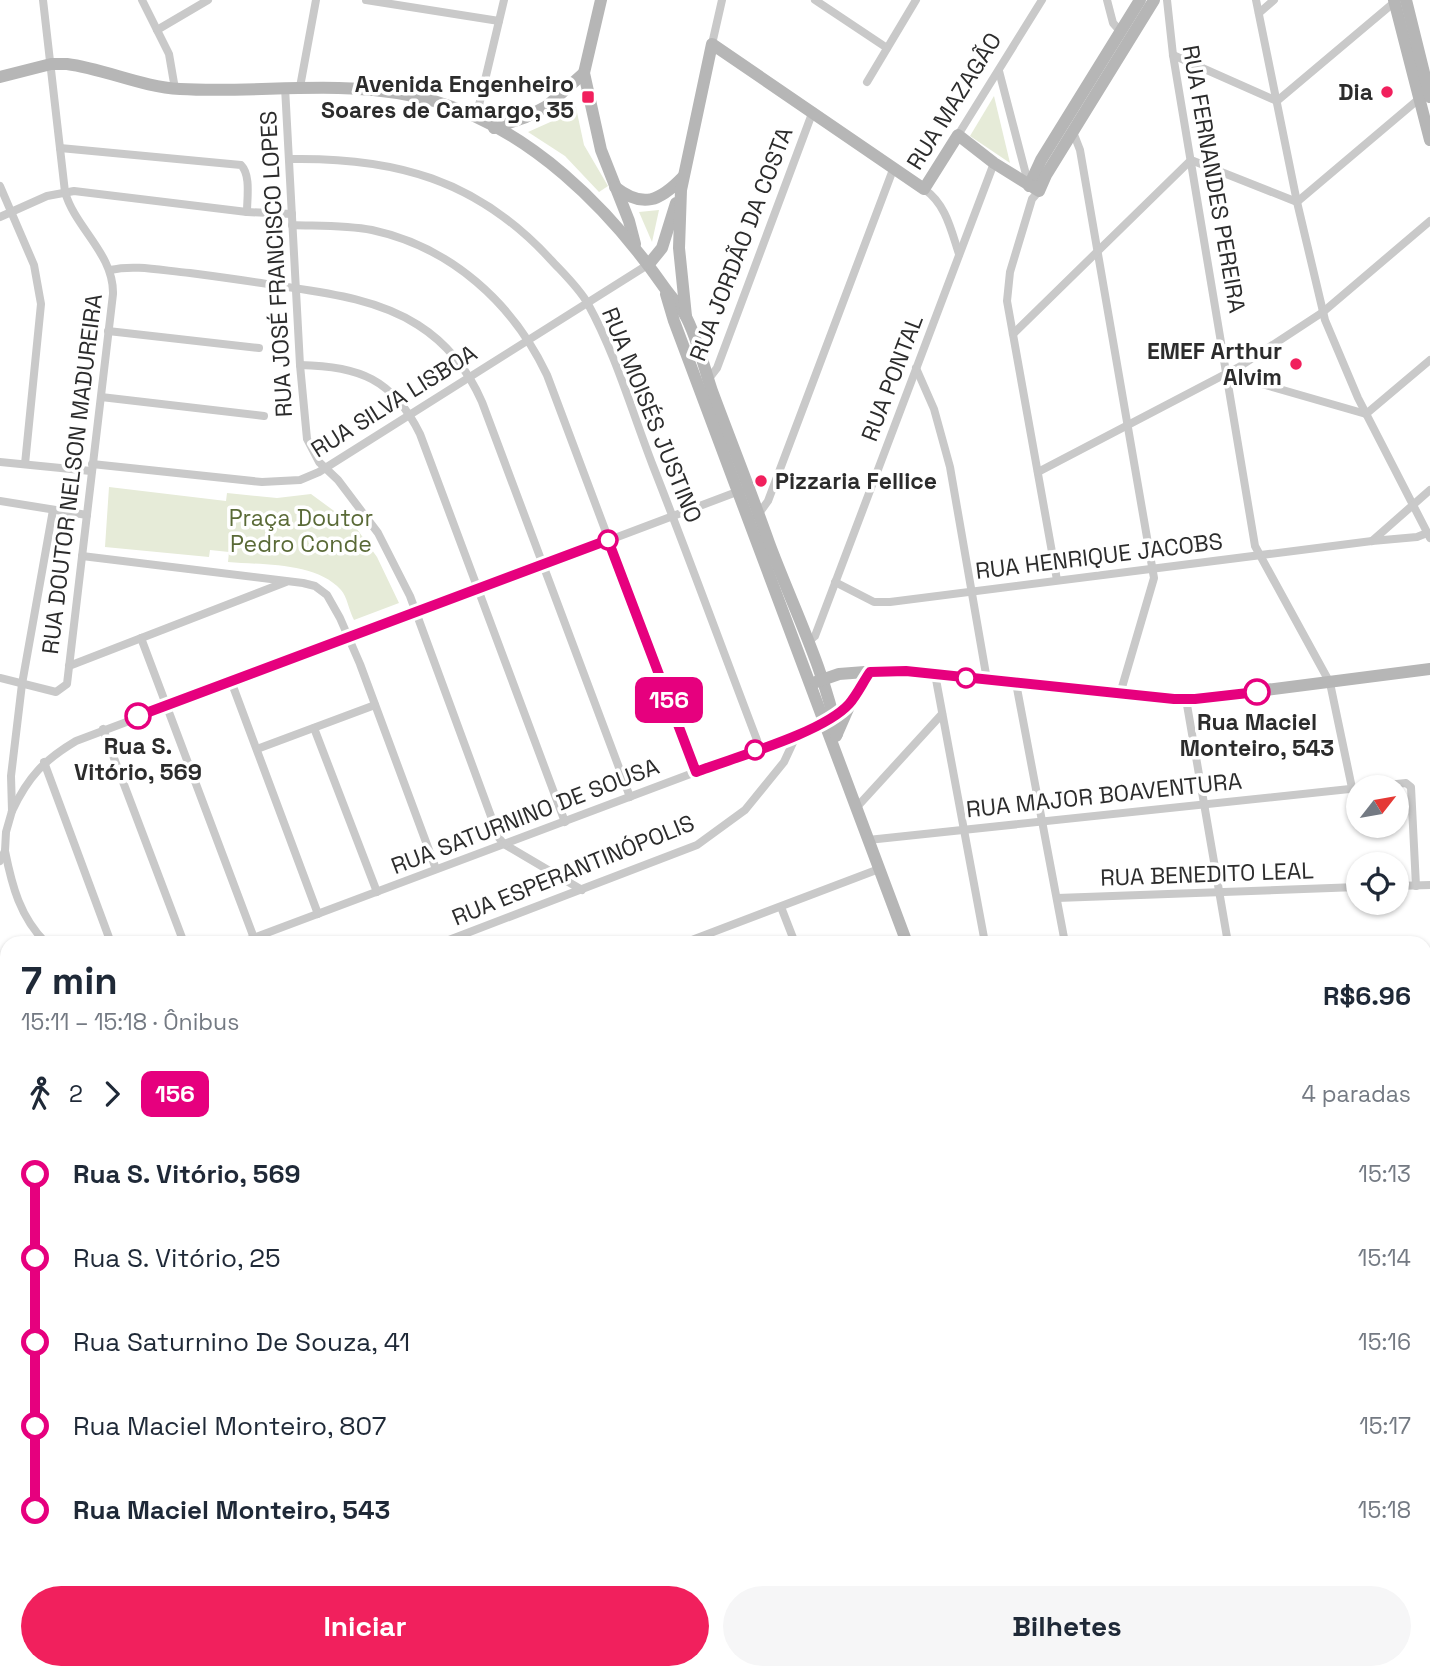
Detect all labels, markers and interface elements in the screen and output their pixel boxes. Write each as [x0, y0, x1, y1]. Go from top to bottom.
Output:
street label: RUA MAZAGÃO [900, 27, 1008, 175]
street label: RUA FERNANDES PEREIRA [1176, 43, 1252, 315]
place label: Avenida Engenheiro Soares de Camargo, 35 [321, 69, 574, 125]
place label: Dia [1338, 77, 1373, 107]
marker: Dia [1379, 84, 1395, 100]
marker: Avenida Engenheiro Soares de Camargo, 35 [580, 89, 596, 105]
street label: RUA JOSÉ FRANCISCO LOPES [253, 110, 299, 418]
street label: RUA JORDÃO DA COSTA [682, 123, 800, 365]
street label: RUA DOUTOR NELSON MADUREIRA [35, 292, 109, 656]
street label: RUA MOISÉS JUSTINO [595, 303, 709, 527]
street label: RUA PONTAL [854, 311, 930, 445]
place label: EMEF Arthur Alvim [1147, 336, 1282, 392]
street label: RUA SILVA LISBOA [305, 338, 483, 464]
marker: EMEF Arthur Alvim [1288, 356, 1304, 372]
place label: Pizzaria Fellice [775, 466, 937, 496]
marker: Pizzaria Fellice [753, 473, 769, 489]
park label: Praça Doutor Pedro Conde [229, 503, 373, 559]
street label: RUA HENRIQUE JACOBS [974, 526, 1224, 586]
unlabelled marker [598, 530, 618, 550]
unlabelled marker [956, 668, 976, 688]
line badge: 156 [629, 677, 709, 723]
marker: Rua Maciel Monteiro, 543 [1244, 679, 1270, 705]
text: 156 [649, 684, 689, 715]
marker: Rua S. Vitório, 569 [125, 703, 151, 729]
place label: Rua Maciel Monteiro, 543 [1180, 707, 1334, 763]
place label: Rua S. Vitório, 569 [74, 731, 202, 787]
unlabelled marker [745, 740, 765, 760]
street label: RUA SATURNINO DE SOUSA [387, 751, 663, 881]
street label: RUA MAJOR BOAVENTURA [965, 766, 1243, 824]
north arrow [1346, 775, 1409, 838]
map controls [1346, 775, 1409, 915]
street label: RUA ESPERANTINÓPOLIS [447, 808, 699, 932]
button: locate [1346, 852, 1409, 915]
street label: RUA BENEDITO LEAL [1100, 855, 1314, 893]
text: 7 min [21, 957, 118, 1005]
text: R$6.96 [1323, 979, 1411, 1013]
text: 15:11 – 15:18 · Ônibus [21, 1007, 239, 1037]
icon: walk [21, 1075, 59, 1113]
icon: forward [93, 1075, 131, 1113]
text: 156 [155, 1078, 195, 1109]
text: 2 [69, 1079, 83, 1109]
text: 4 paradas [1301, 1079, 1411, 1109]
text: Rua S. Vitório, 569 [73, 1157, 301, 1191]
text: 15:13 [1358, 1159, 1411, 1189]
text: Rua S. Vitório, 25 [73, 1241, 281, 1275]
text: 15:14 [1358, 1243, 1411, 1273]
text: Rua Saturnino De Souza, 41 [73, 1325, 410, 1359]
text: 15:16 [1358, 1327, 1411, 1357]
text: Rua Maciel Monteiro, 807 [73, 1409, 386, 1443]
text: 15:17 [1359, 1411, 1411, 1441]
text: Rua Maciel Monteiro, 543 [73, 1493, 390, 1527]
text: 15:18 [1358, 1495, 1411, 1525]
button: Iniciar [21, 1586, 709, 1666]
button: Bilhetes [723, 1586, 1411, 1666]

